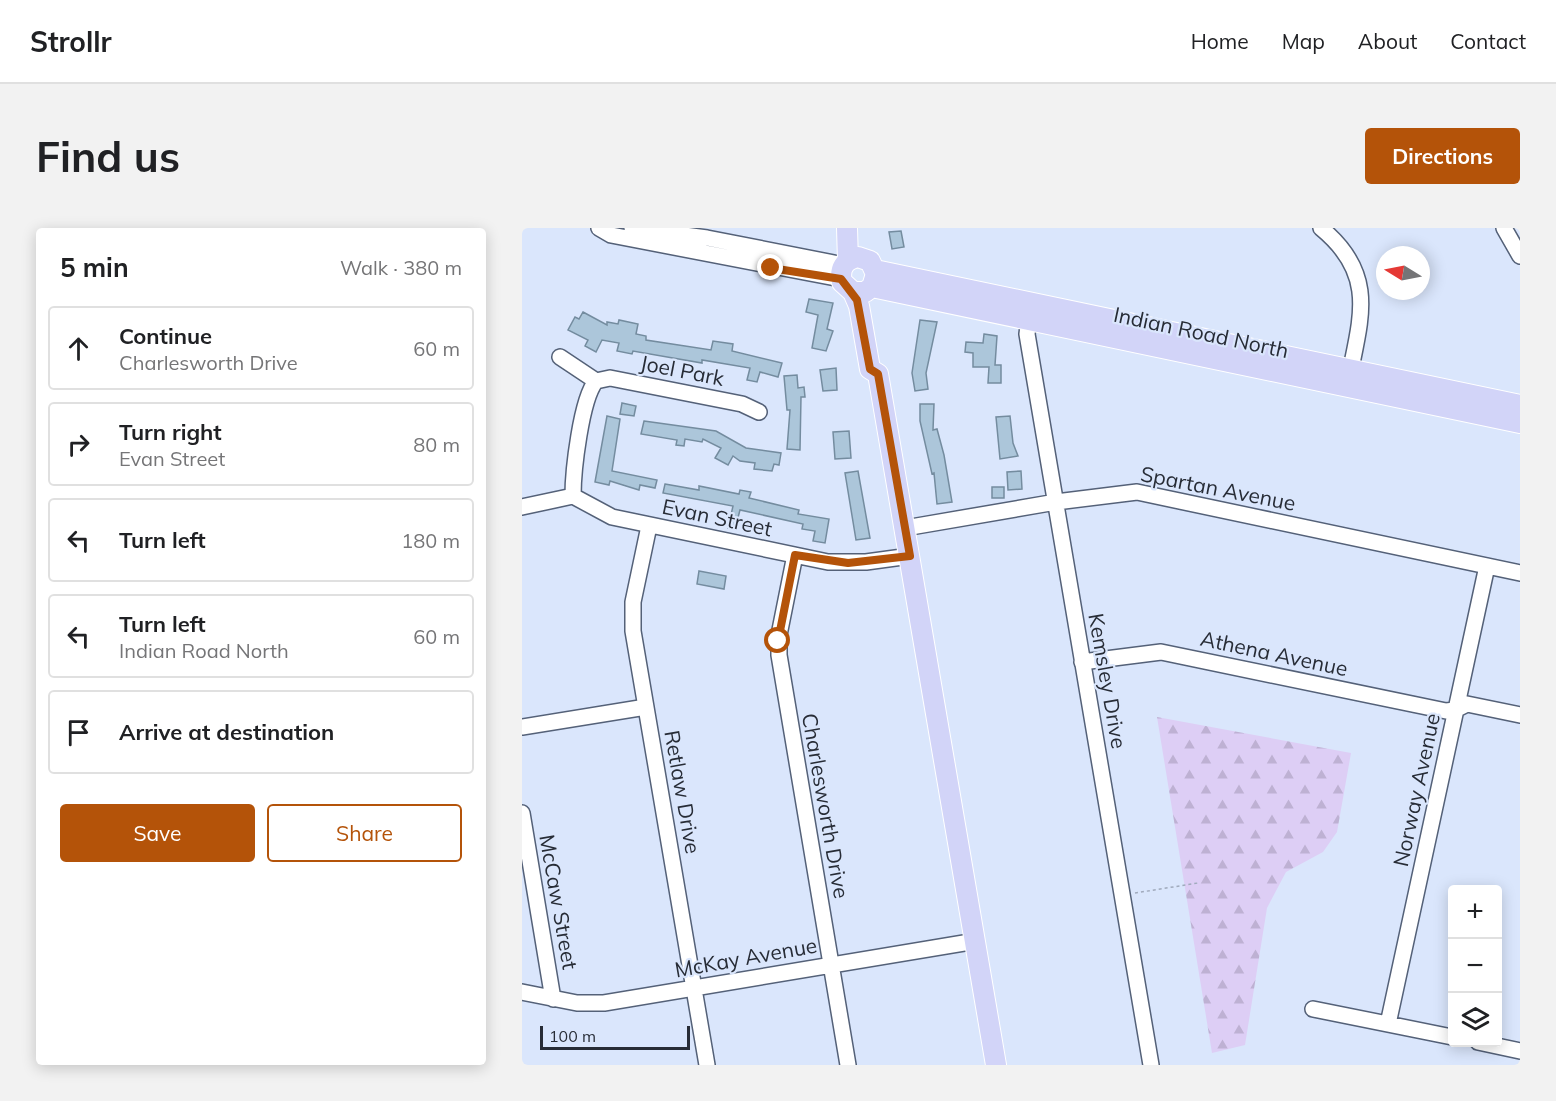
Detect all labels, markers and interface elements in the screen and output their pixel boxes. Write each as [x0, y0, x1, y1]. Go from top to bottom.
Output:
text: Strollr [30, 24, 112, 59]
text: Home [1191, 28, 1249, 54]
text: Map [1282, 28, 1325, 54]
text: About [1358, 28, 1417, 54]
text: Contact [1450, 28, 1526, 54]
button: Directions [1365, 128, 1520, 184]
text: Find us [36, 130, 180, 183]
north arrow [1376, 246, 1430, 300]
text: 5 min [60, 251, 129, 284]
route end [757, 254, 783, 280]
text: Walk · 380 m [340, 255, 462, 280]
street label: Indian Road North [1111, 301, 1291, 363]
text: Continue [119, 322, 212, 350]
icon: ahead [62, 332, 95, 365]
text: 60 m [413, 336, 460, 361]
street label: Joel Park [638, 349, 727, 391]
text: Charlesworth Drive [119, 350, 298, 375]
text: Turn right [119, 418, 222, 446]
icon: right [62, 428, 95, 461]
text: 80 m [413, 432, 460, 457]
text: Evan Street [119, 446, 225, 471]
street label: Spartan Avenue [1138, 460, 1298, 516]
street label: Evan Street [660, 493, 774, 541]
icon: left [62, 524, 95, 557]
text: Turn left [119, 526, 206, 554]
text: 180 m [401, 528, 460, 553]
text: Turn left [119, 610, 206, 638]
street label: Kemsley Drive [1083, 611, 1133, 751]
icon: left [62, 620, 95, 653]
text: 60 m [413, 624, 460, 649]
street label: Athena Avenue [1198, 625, 1350, 681]
route start [764, 627, 790, 653]
text: Indian Road North [119, 638, 289, 663]
street label: Charlesworth Drive [797, 711, 855, 900]
street label: Norway Avenue [1387, 711, 1445, 869]
icon: arrive [62, 716, 95, 749]
text: Arrive at destination [119, 718, 334, 746]
street label: Retlaw Drive [659, 728, 707, 856]
button: Save [60, 804, 255, 862]
button: Share [267, 804, 462, 862]
street label: McCaw Street [534, 832, 584, 971]
map controls [1448, 885, 1502, 1047]
button: + [1448, 885, 1502, 939]
street label: McKay Avenue [673, 932, 819, 982]
button: − [1448, 939, 1502, 993]
button: layers [1448, 993, 1502, 1047]
scale bar [540, 1023, 690, 1050]
text: 100 m [549, 1026, 596, 1046]

